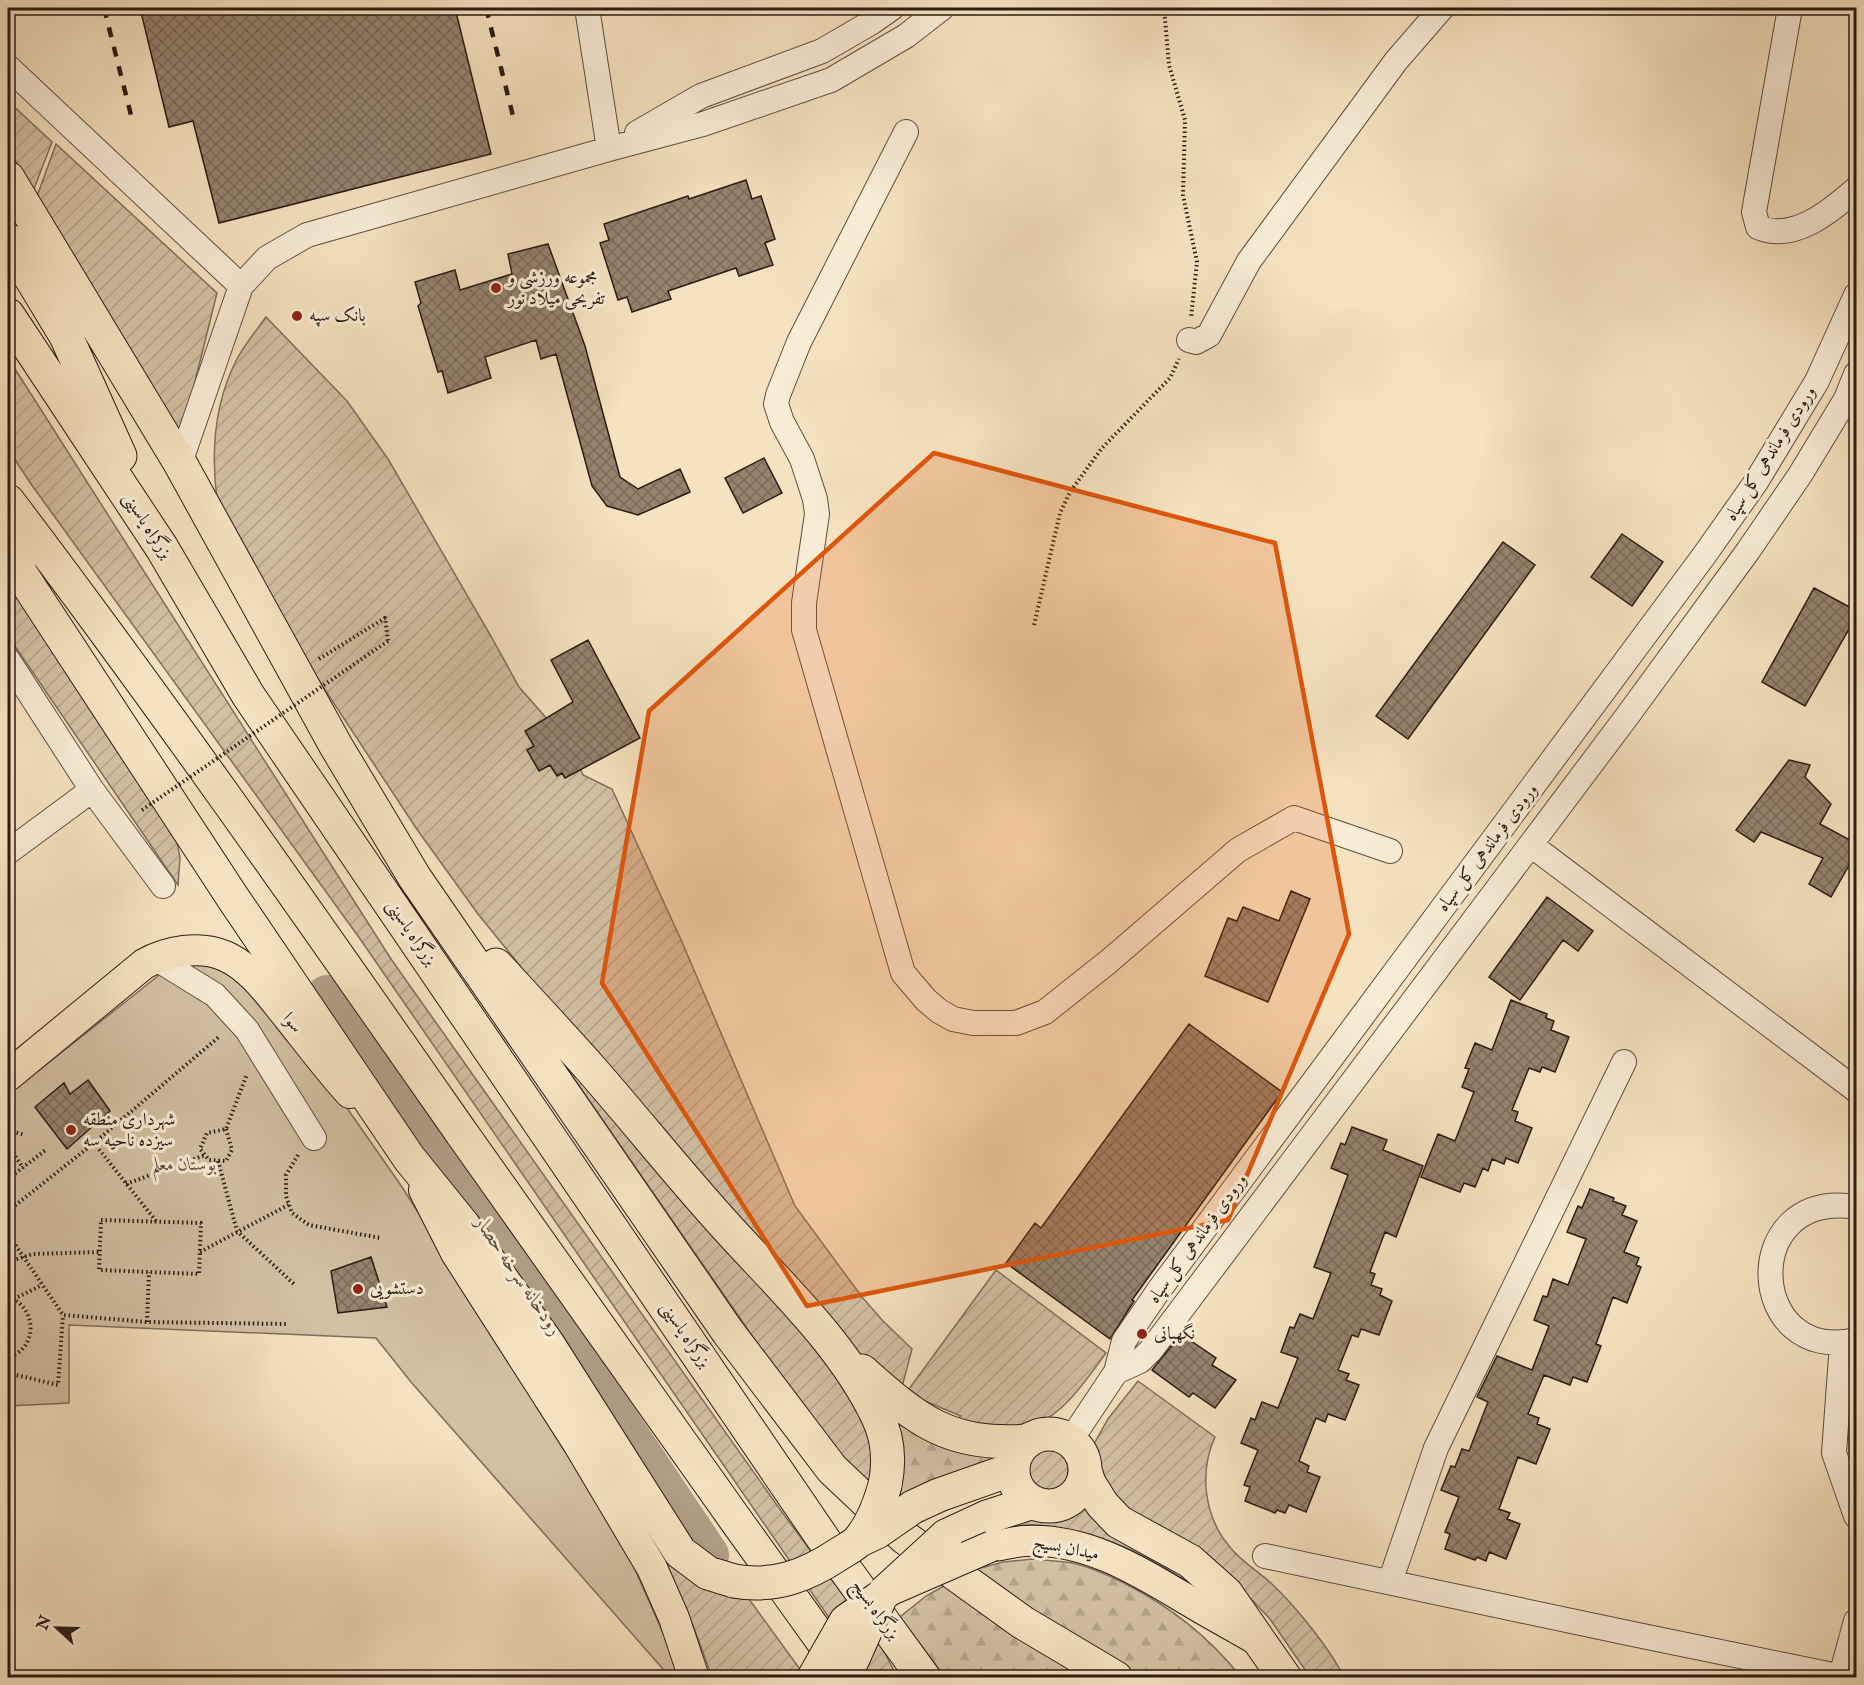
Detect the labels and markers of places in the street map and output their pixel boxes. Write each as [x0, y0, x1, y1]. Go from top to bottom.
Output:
place label: مجموعه ورزشی و تفریحی میلاد نور [506, 267, 605, 311]
marker: مجموعه ورزشی و تفریحی میلاد نور [489, 281, 503, 295]
place label: بانک سپه [309, 305, 366, 328]
marker: بانک سپه [290, 309, 304, 323]
place label: شهرداری منطقه سیزده ناحیه سه [83, 1109, 175, 1153]
marker: شهرداری منطقه سیزده ناحیه سه [64, 1123, 78, 1137]
place label: دستشویی [370, 1278, 424, 1301]
marker: دستشویی [351, 1282, 365, 1296]
place label: نگهبانی [1154, 1322, 1195, 1346]
marker: نگهبانی [1135, 1327, 1149, 1341]

